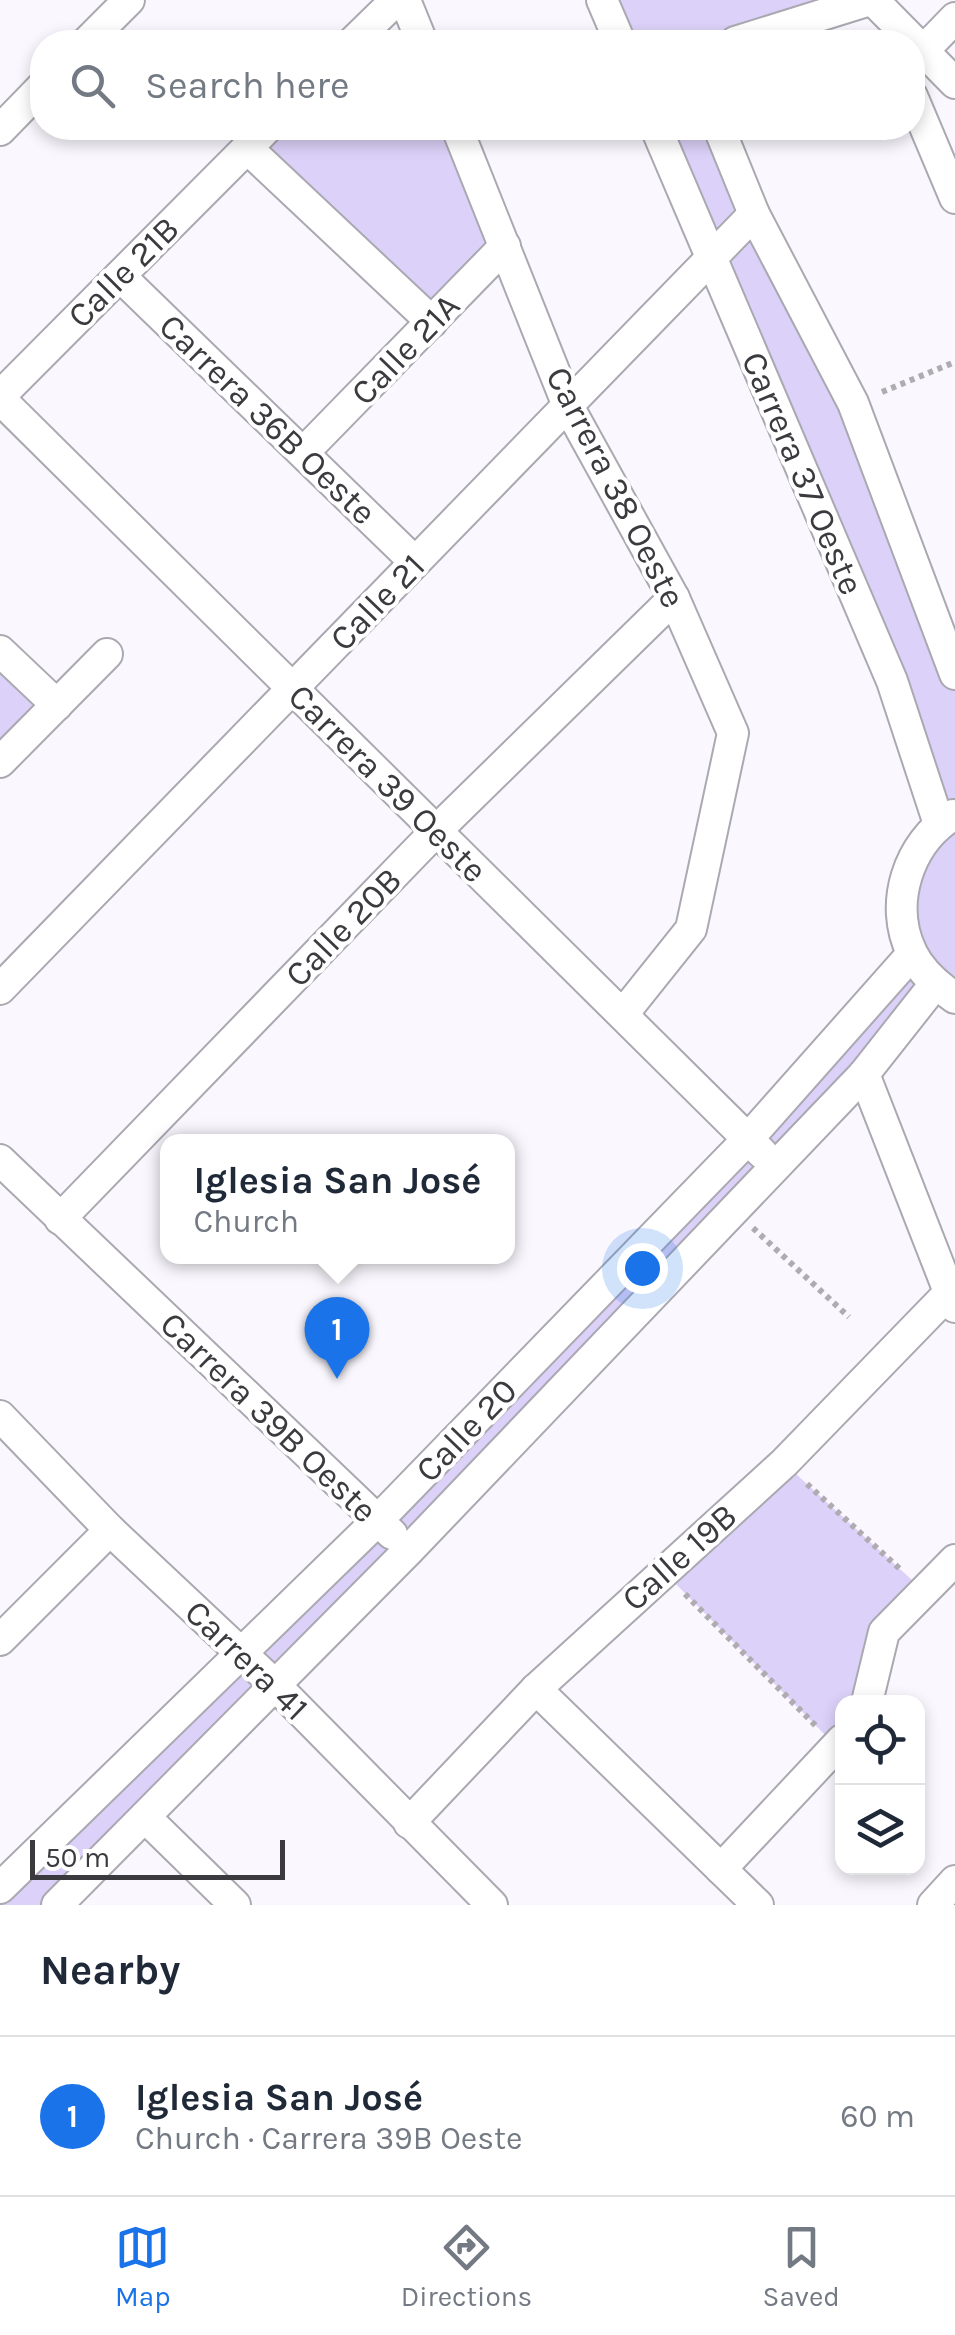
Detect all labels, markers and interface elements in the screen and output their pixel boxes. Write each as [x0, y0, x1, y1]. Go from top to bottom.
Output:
search box [30, 30, 925, 140]
icon: search [65, 58, 120, 113]
text: Search here [145, 63, 349, 108]
street label: Calle 21B [59, 208, 187, 336]
street label: Calle 21A [342, 285, 468, 413]
street label: Carrera 36B Oeste [151, 306, 384, 533]
street label: Carrera 37 Oeste [733, 346, 872, 601]
street label: Carrera 38 Oeste [537, 360, 694, 615]
street label: Calle 21 [321, 545, 433, 659]
street label: Carrera 39 Oeste [280, 676, 495, 891]
street label: Calle 20B [277, 859, 410, 995]
popup [160, 1134, 515, 1264]
text: Iglesia San José [193, 1158, 482, 1203]
text: Church [193, 1203, 299, 1240]
your location [617, 1243, 668, 1294]
pin: 1 [304, 1296, 370, 1379]
street label: Carrera 39B Oeste [152, 1303, 386, 1531]
street label: Calle 20 [407, 1370, 525, 1491]
street label: Calle 19B [614, 1495, 745, 1620]
street label: Carrera 41 [177, 1592, 317, 1729]
map controls [835, 1695, 925, 1875]
button: locate [835, 1695, 925, 1785]
button: layers [835, 1785, 925, 1875]
scale bar [30, 1835, 285, 1880]
text: 50 m [45, 1841, 110, 1874]
text: Nearby [40, 1945, 180, 1995]
text: Iglesia San José [135, 2075, 423, 2120]
text: 1 [67, 2098, 78, 2135]
text: 60 m [840, 2098, 915, 2135]
text: Church · Carrera 39B Oeste [135, 2120, 523, 2157]
tab: Map [115, 2220, 171, 2313]
tab: Directions [401, 2220, 532, 2313]
tab: Saved [762, 2220, 840, 2313]

